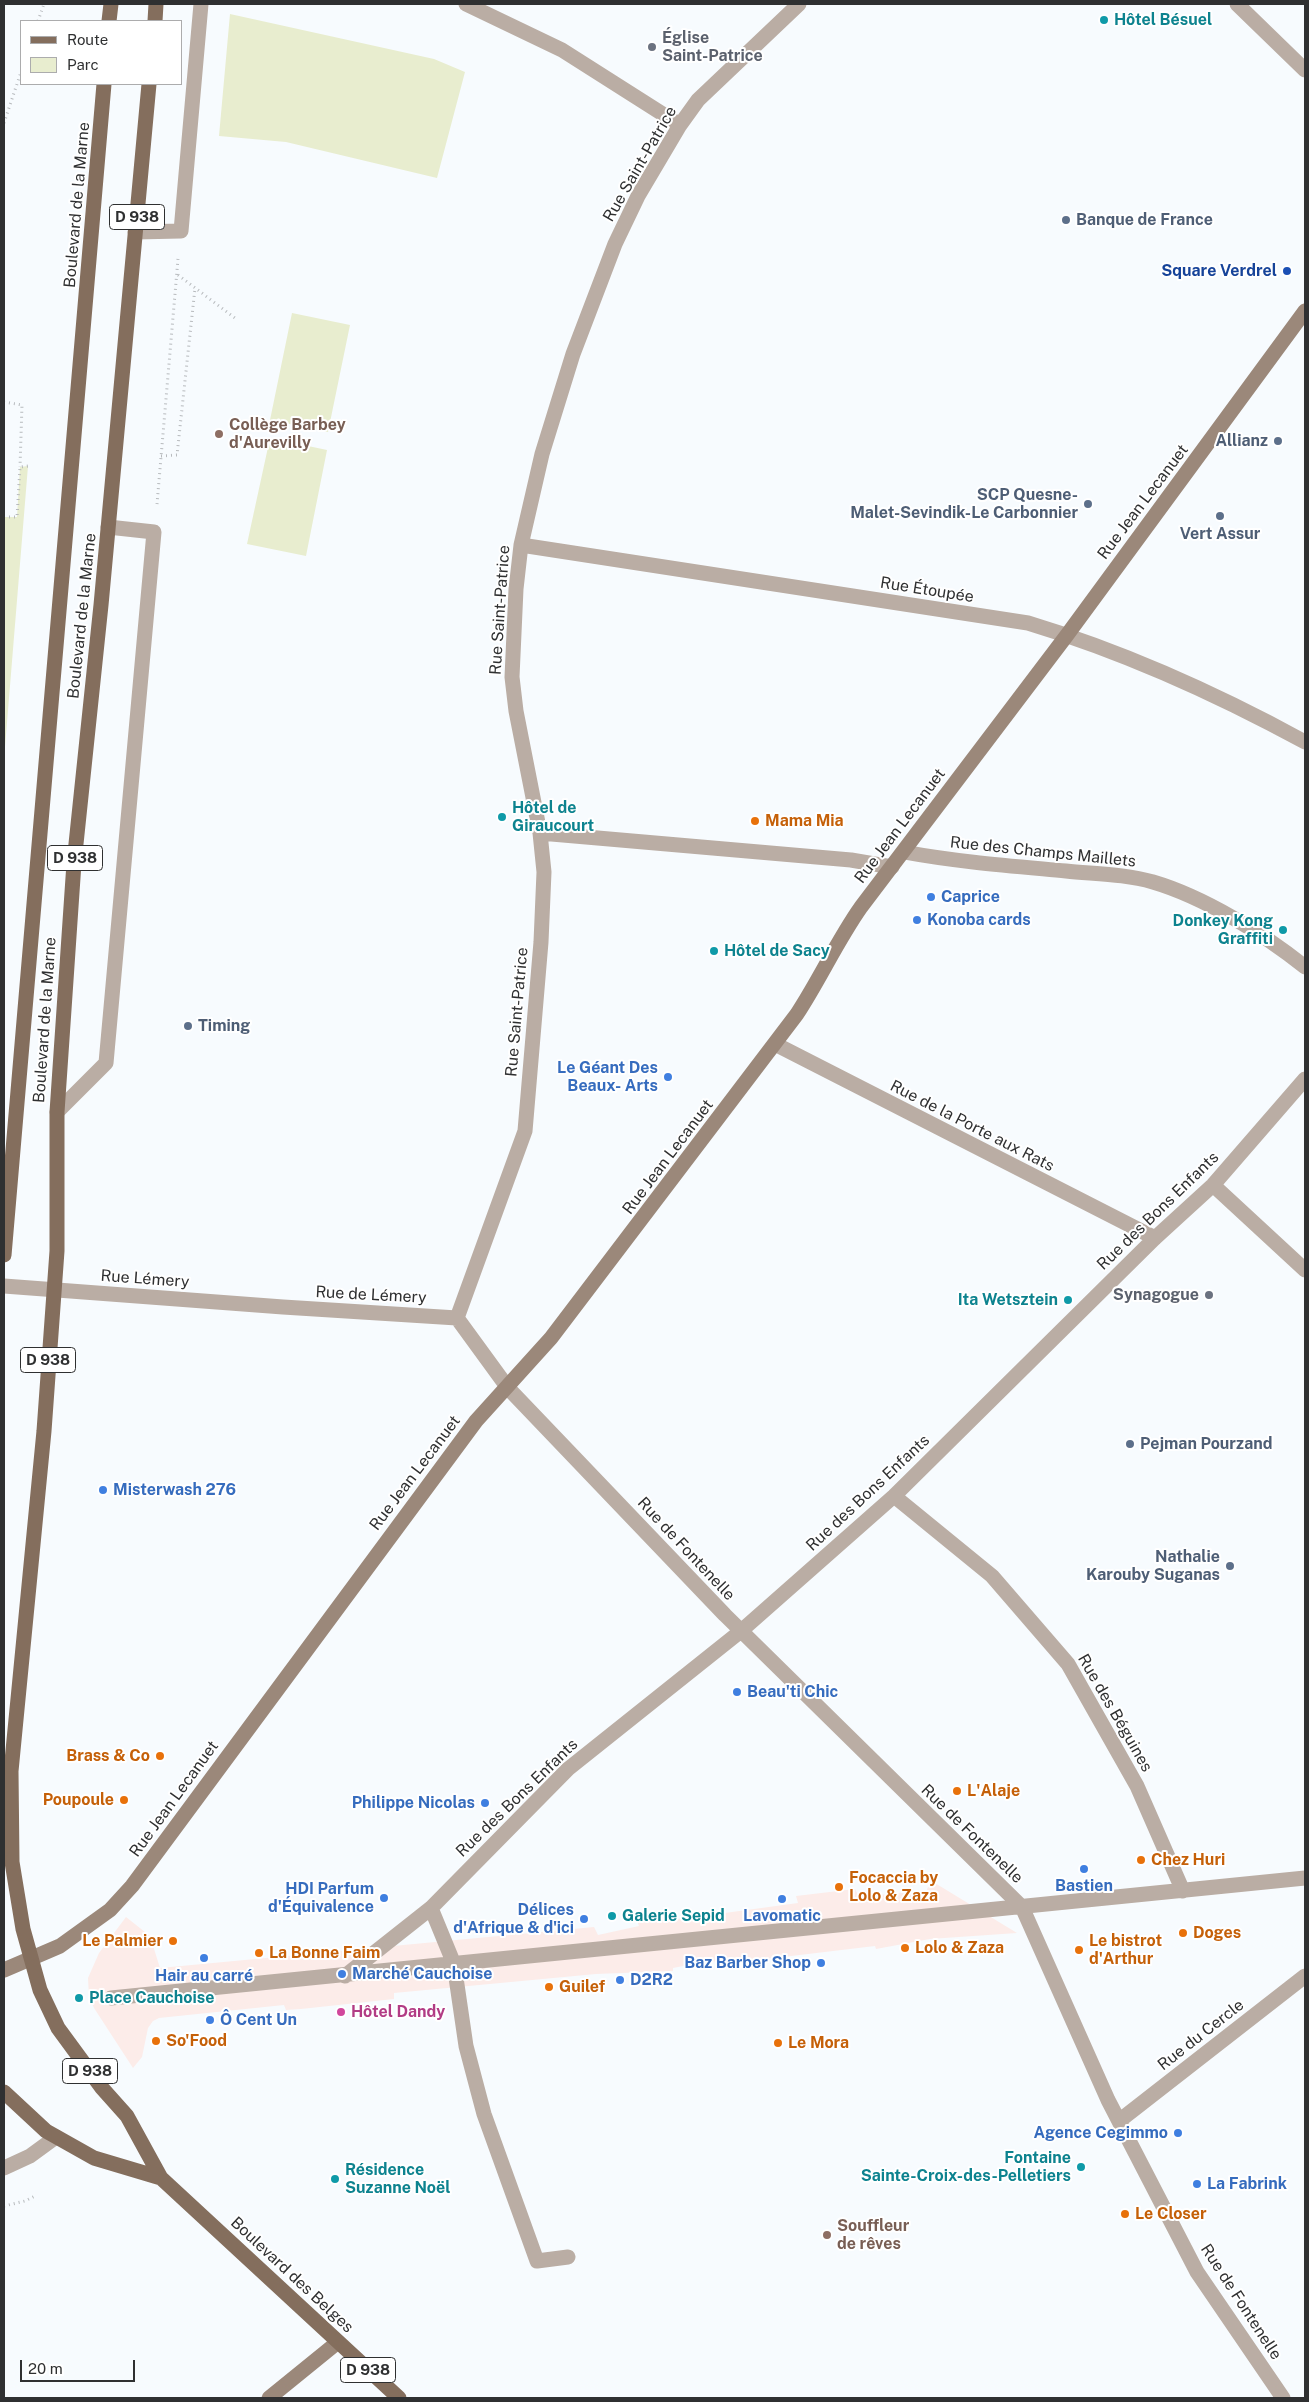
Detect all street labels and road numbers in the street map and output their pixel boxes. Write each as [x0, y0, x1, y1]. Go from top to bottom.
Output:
street label: Rue Saint-Patrice [599, 103, 681, 225]
street label: Boulevard de la Marne [60, 121, 94, 289]
road number: D 938 [110, 204, 164, 230]
street label: Rue Jean Lecanuet [1094, 441, 1192, 563]
street label: Boulevard de la Marne [64, 532, 100, 700]
street label: Rue Saint-Patrice [486, 545, 514, 675]
street label: Rue Étoupée [879, 573, 975, 607]
street label: Rue Jean Lecanuet [851, 765, 949, 887]
street label: Rue des Champs Maillets [949, 833, 1137, 871]
road number: D 938 [48, 846, 102, 870]
street label: Boulevard de la Marne [30, 936, 60, 1104]
street label: Rue Saint-Patrice [502, 946, 532, 1078]
street label: Rue de la Porte aux Rats [887, 1076, 1057, 1176]
street label: Rue Jean Lecanuet [619, 1096, 717, 1218]
street label: Rue des Bons Enfants [1093, 1148, 1223, 1274]
street label: Rue Lémery [100, 1266, 190, 1292]
street label: Rue de Lémery [315, 1282, 427, 1308]
road number: D 938 [20, 1348, 76, 1372]
street label: Rue Jean Lecanuet [366, 1412, 464, 1534]
street label: Rue des Bons Enfants [802, 1431, 934, 1555]
street label: Rue de Fontenelle [633, 1493, 739, 1605]
street label: Rue des Béguines [1073, 1651, 1157, 1775]
street label: Rue des Bons Enfants [452, 1735, 582, 1861]
street label: Rue Jean Lecanuet [125, 1737, 223, 1861]
street label: Rue de Fontenelle [917, 1781, 1027, 1887]
street label: Rue du Cercle [1154, 1995, 1248, 2075]
road number: D 938 [62, 2058, 118, 2084]
street label: Boulevard des Belges [227, 2213, 357, 2337]
street label: Rue de Fontenelle [1196, 2241, 1286, 2363]
road number: D 938 [340, 2358, 396, 2382]

